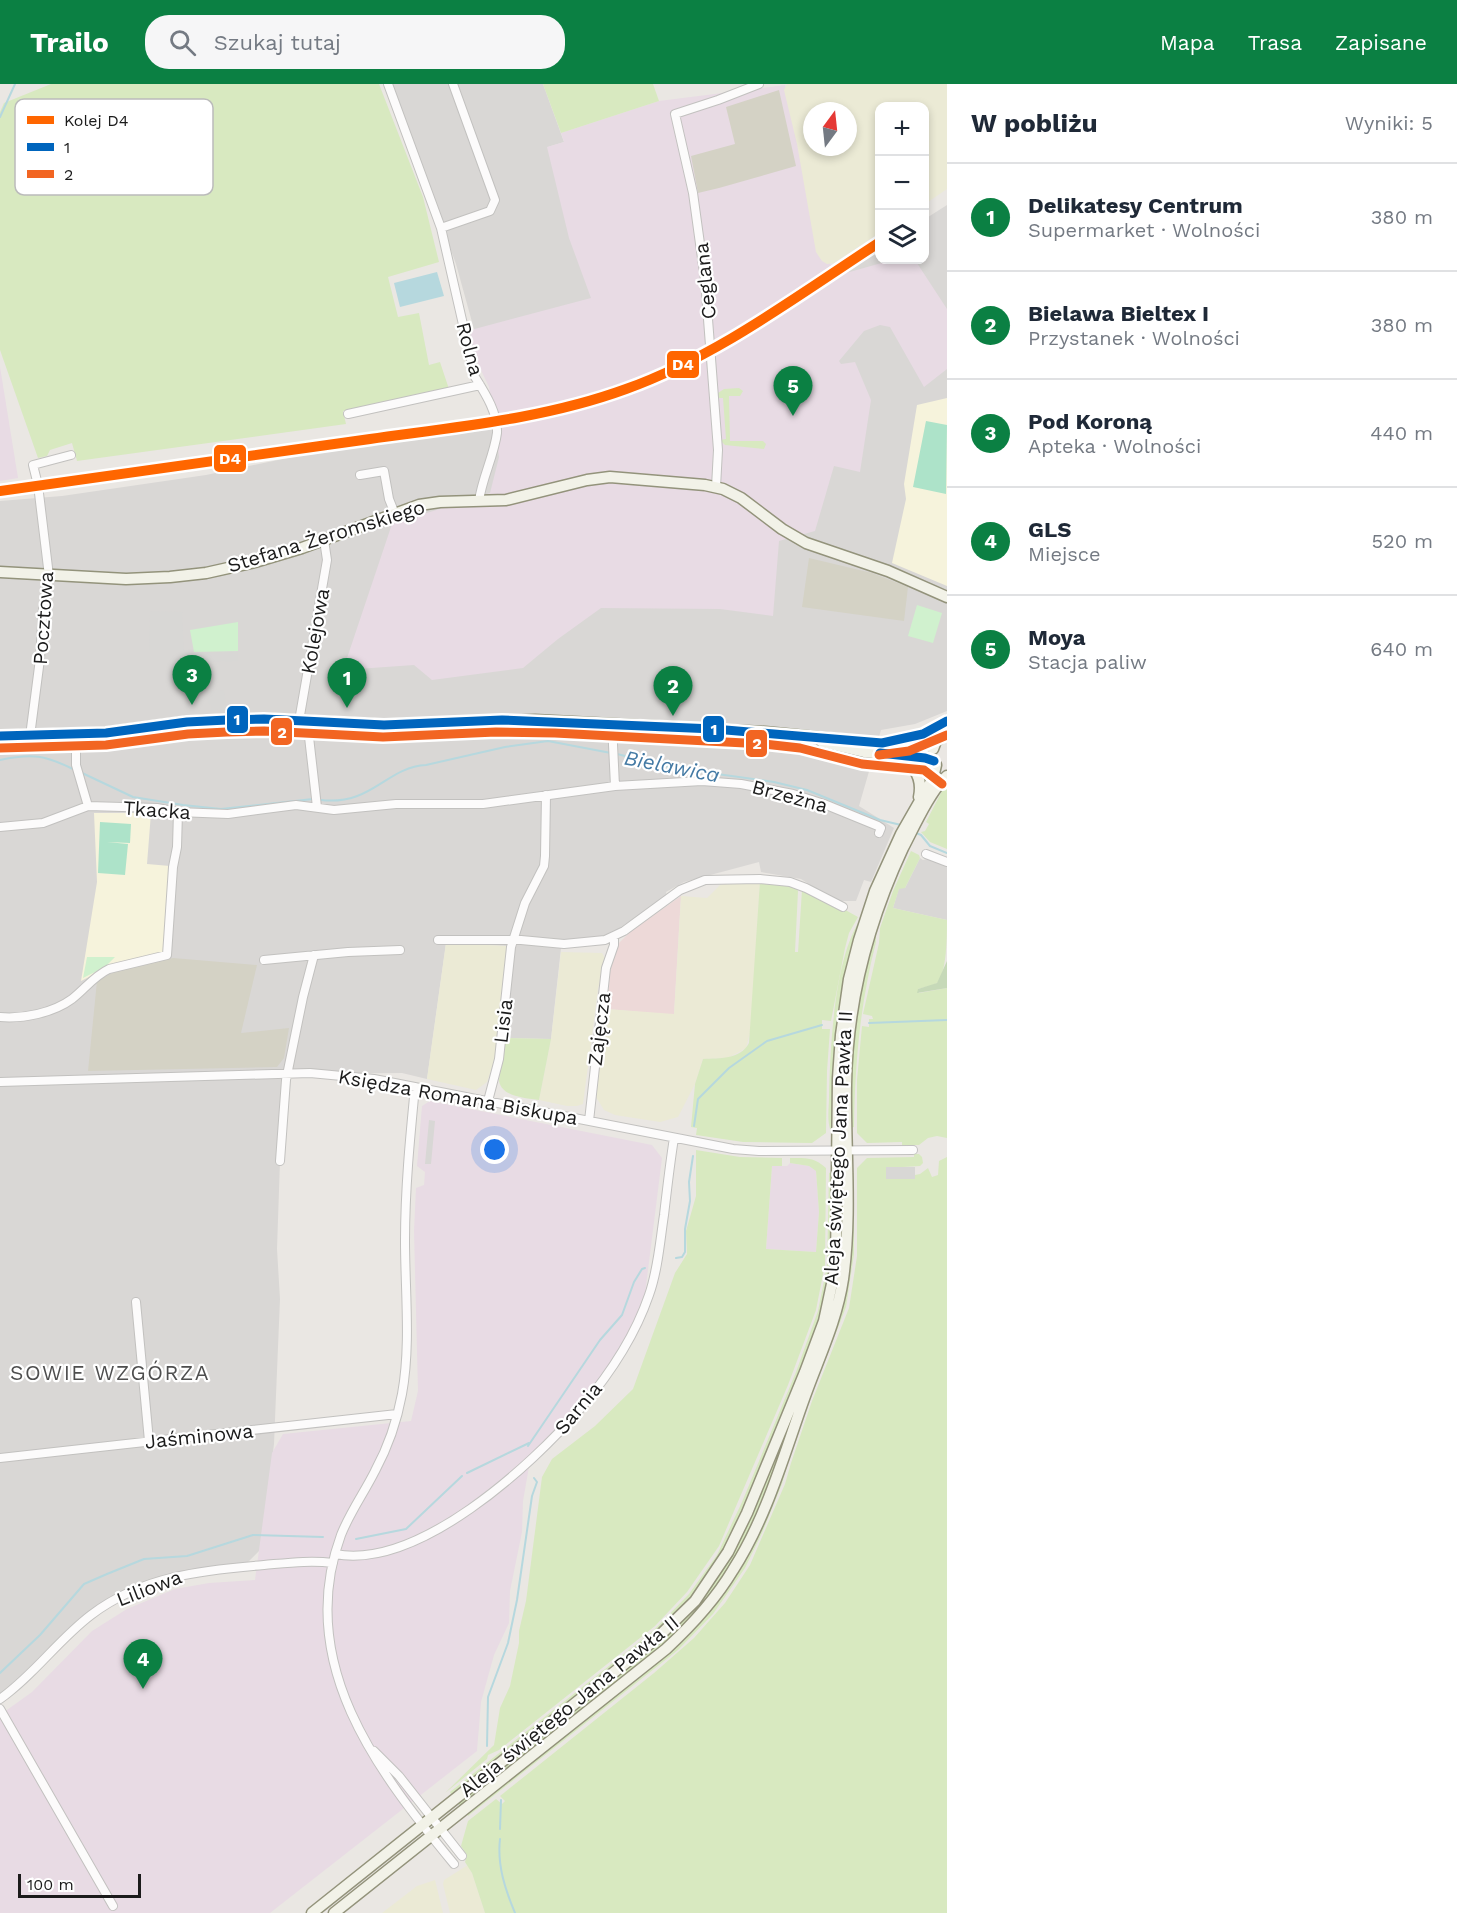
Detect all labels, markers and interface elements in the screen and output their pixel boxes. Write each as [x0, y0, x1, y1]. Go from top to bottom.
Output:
search box [145, 15, 565, 69]
text: Trailo [30, 26, 109, 59]
icon: search [166, 26, 199, 59]
text: Szukaj tutaj [214, 30, 341, 55]
text: Mapa [1160, 30, 1215, 55]
text: Trasa [1248, 30, 1302, 55]
text: Zapisane [1335, 30, 1427, 55]
legend [15, 99, 213, 195]
north arrow [803, 102, 857, 156]
map controls [875, 102, 929, 264]
button: + [875, 102, 929, 156]
text: W pobliżu [971, 108, 1098, 138]
text: Kolej D4 [64, 111, 129, 130]
text: Wyniki: 5 [1345, 111, 1433, 135]
text: 1 [64, 138, 70, 157]
button: − [875, 156, 929, 210]
text: 2 [64, 165, 73, 184]
text: Delikatesy Centrum [1028, 193, 1243, 218]
text: 1 [986, 205, 995, 229]
text: 380 m [1371, 205, 1433, 229]
button: layers [875, 210, 929, 264]
text: Supermarket · Wolności [1028, 218, 1260, 242]
street label: Ceglana [689, 241, 721, 321]
text: Bielawa Bieltex I [1028, 301, 1209, 326]
text: 2 [985, 313, 996, 337]
text: 380 m [1371, 313, 1433, 337]
street label: Rolna [451, 319, 489, 379]
text: Przystanek · Wolności [1028, 326, 1240, 350]
line badge: D4 [666, 350, 700, 379]
text: D4 [672, 355, 694, 374]
pin: 5 [774, 366, 812, 416]
text: Pod Koroną [1028, 409, 1152, 434]
text: 3 [985, 421, 996, 445]
text: 440 m [1370, 421, 1433, 445]
text: Apteka · Wolności [1028, 434, 1201, 458]
line badge: D4 [213, 444, 247, 473]
text: D4 [219, 449, 241, 468]
street label: Stefana Żeromskiego [224, 495, 428, 577]
text: GLS [1028, 517, 1071, 542]
text: 4 [984, 529, 997, 553]
text: 520 m [1371, 529, 1433, 553]
text: Miejsce [1028, 542, 1101, 566]
street label: Pocztowa [28, 570, 58, 666]
street label: Kolejowa [296, 586, 334, 676]
text: Moya [1028, 625, 1085, 650]
text: 5 [985, 637, 996, 661]
text: 640 m [1370, 637, 1433, 661]
text: Stacja paliw [1028, 650, 1147, 674]
pin: 3 [172, 656, 212, 705]
pin: 1 [328, 658, 366, 708]
pin: 2 [654, 666, 692, 716]
line badge: 1 [226, 705, 249, 734]
text: 1 [234, 710, 240, 729]
line badge: 1 [702, 715, 725, 743]
line badge: 2 [270, 717, 293, 746]
text: 1 [711, 720, 717, 739]
text: 2 [277, 723, 287, 742]
line badge: 2 [745, 729, 768, 758]
text: 2 [752, 734, 762, 753]
water label: Bielawica [622, 745, 722, 787]
street label: Brzeżna [749, 774, 831, 818]
street label: Tkacka [122, 796, 192, 824]
street label: Zajęcza [583, 991, 615, 1067]
street label: Lisia [488, 997, 518, 1045]
street label: Aleja świętego Jana Pawła II [819, 1010, 857, 1286]
street label: Księdza Romana Biskupa [336, 1064, 580, 1130]
your location [480, 1135, 509, 1164]
district label: SOWIE WZGÓRZA [10, 1360, 210, 1385]
street label: Sarnia [549, 1377, 607, 1439]
street label: Jaśminowa [143, 1418, 255, 1454]
street label: Liliowa [113, 1565, 185, 1611]
street label: Aleja świętego Jana Pawła II [455, 1610, 683, 1802]
pin: 4 [124, 1640, 162, 1689]
scale bar [18, 1871, 141, 1898]
text: 100 m [27, 1875, 74, 1894]

